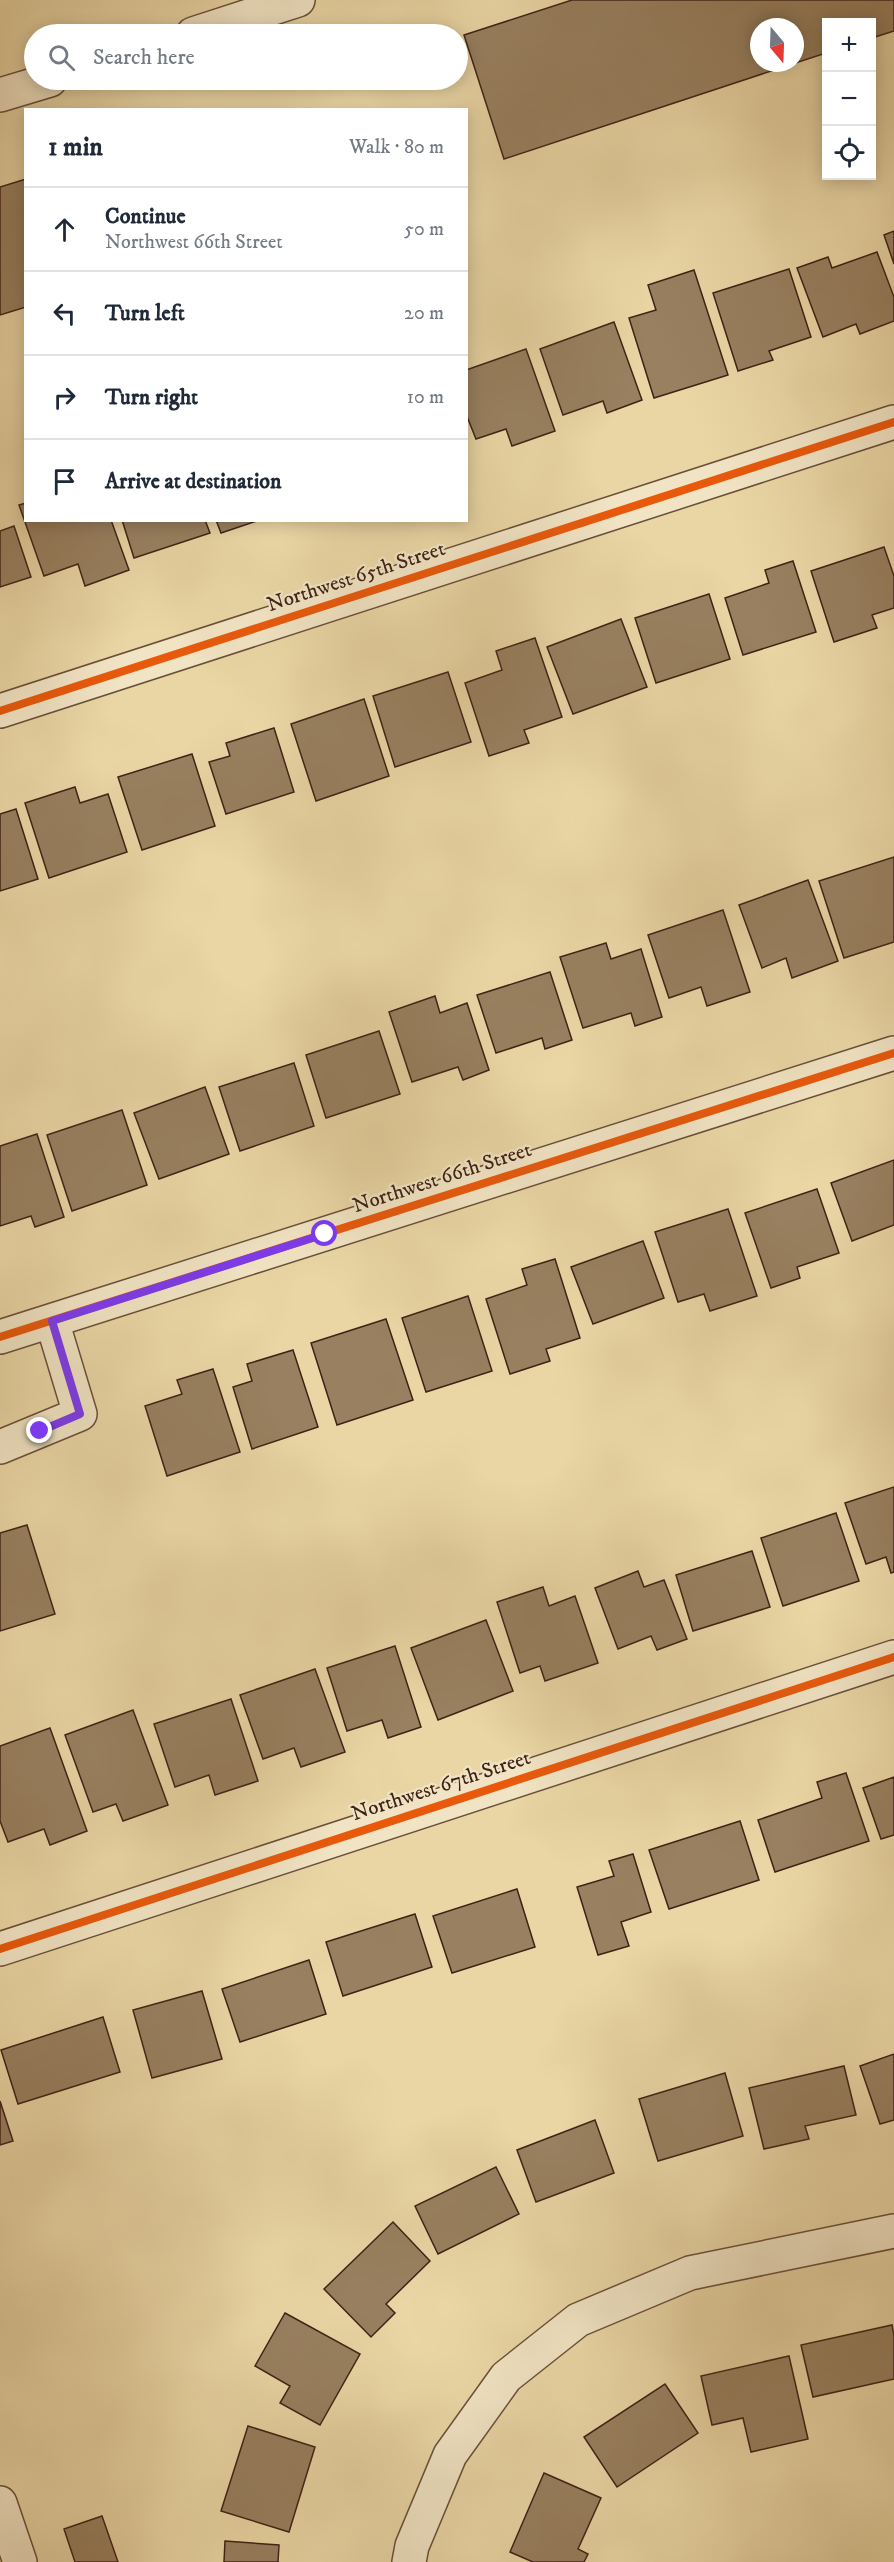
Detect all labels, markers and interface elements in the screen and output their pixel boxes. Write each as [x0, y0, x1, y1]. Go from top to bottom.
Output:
north arrow [750, 18, 804, 72]
map controls [822, 18, 876, 180]
button: + [822, 18, 876, 72]
search box [24, 24, 468, 90]
icon: search [45, 41, 78, 74]
text: Search here [93, 44, 195, 71]
button: − [822, 72, 876, 126]
button: locate [822, 126, 876, 180]
text: 1 min [48, 131, 103, 164]
text: Walk · 80 m [349, 135, 444, 160]
text: Continue [105, 203, 186, 230]
icon: ahead [48, 213, 81, 246]
text: 50 m [404, 217, 444, 242]
text: Northwest 66th Street [105, 230, 283, 255]
icon: left [48, 297, 81, 330]
text: Turn left [105, 300, 185, 327]
text: 20 m [404, 301, 444, 326]
icon: right [48, 381, 81, 414]
text: Turn right [105, 384, 198, 411]
text: 10 m [407, 385, 444, 410]
icon: arrive [48, 465, 81, 498]
text: Arrive at destination [105, 468, 282, 495]
street label: Northwest 65th Street [264, 536, 449, 618]
street label: Northwest 66th Street [349, 1137, 535, 1219]
route start [311, 1220, 337, 1246]
route end [26, 1417, 52, 1443]
street label: Northwest 67th Street [348, 1745, 534, 1827]

